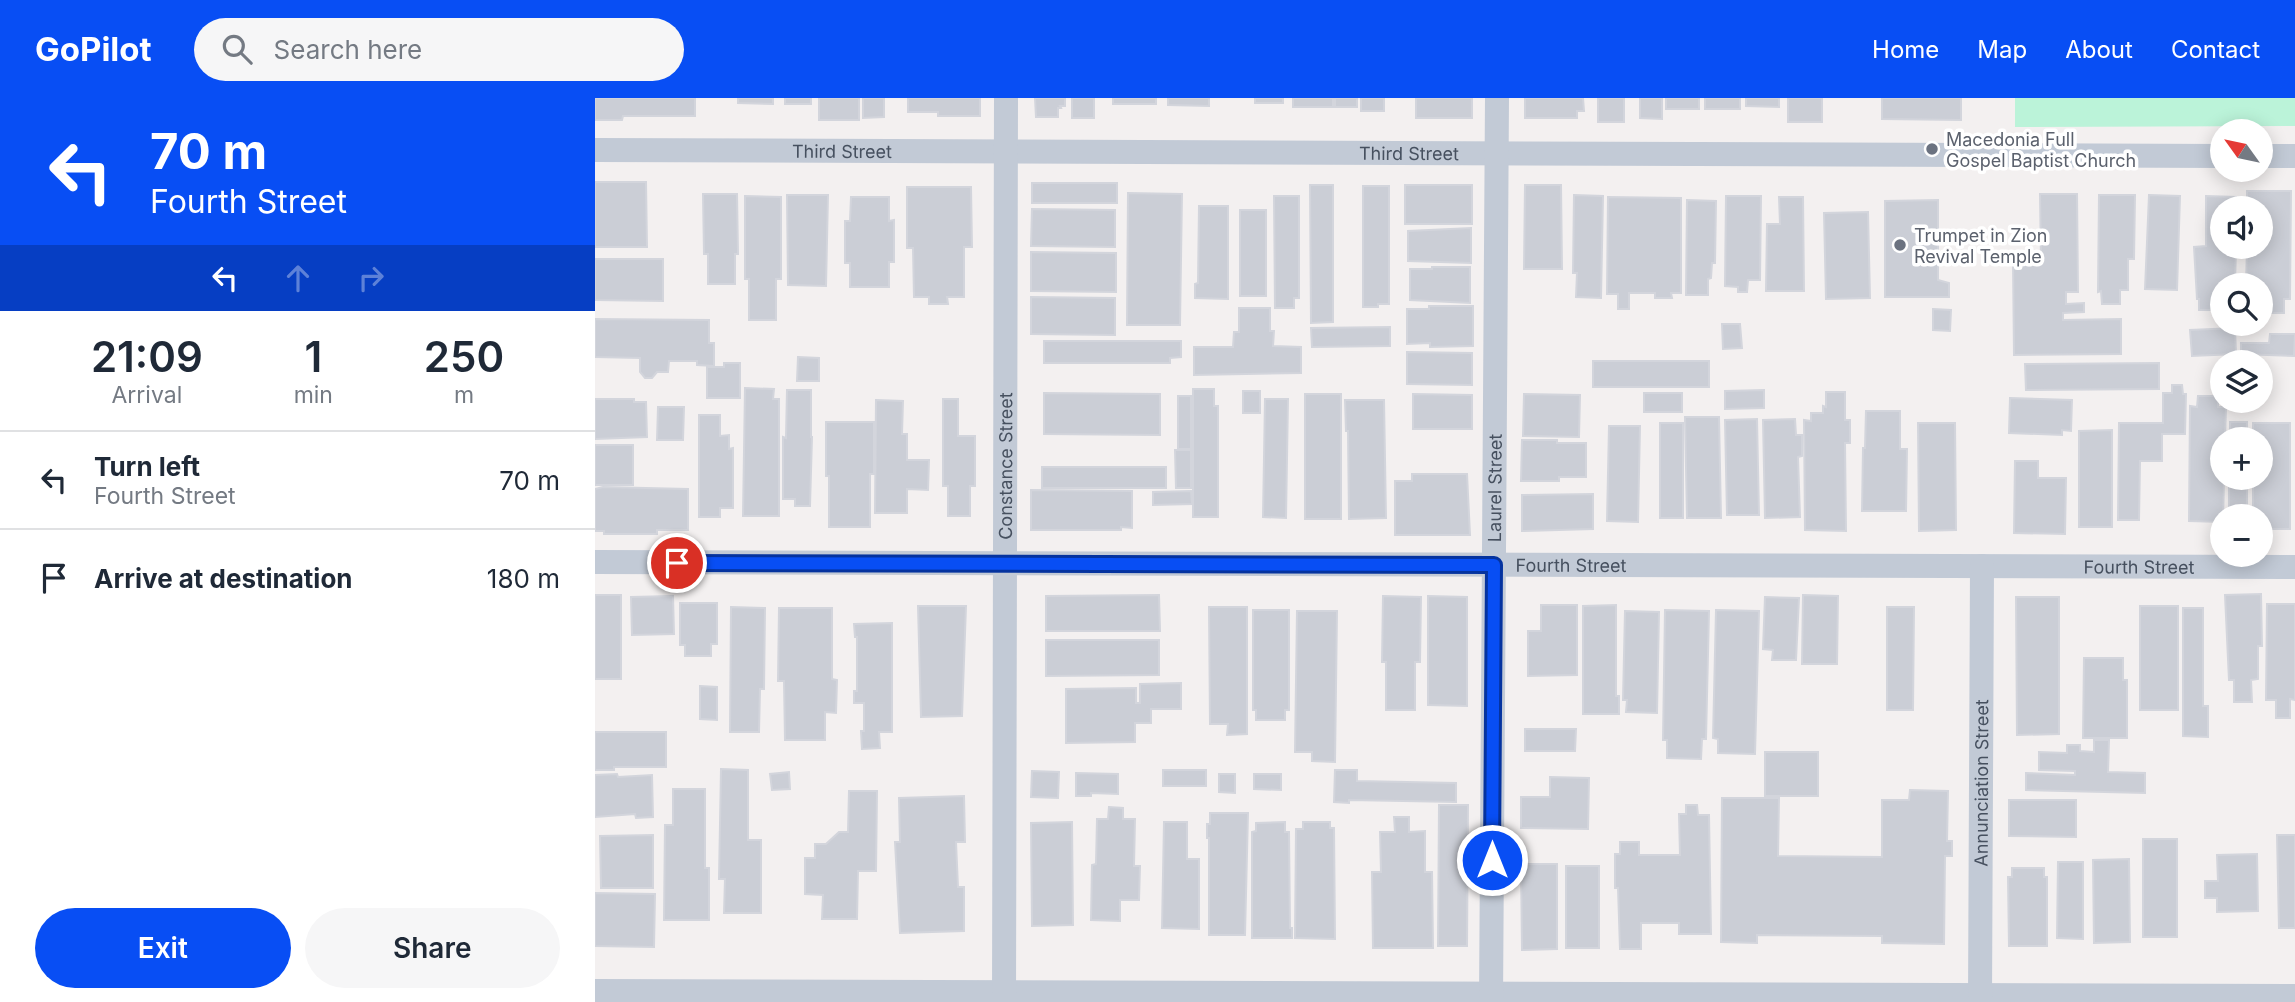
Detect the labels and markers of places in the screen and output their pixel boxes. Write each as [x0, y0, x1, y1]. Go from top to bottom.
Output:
place label: Macedonia Full Gospel Baptist Church [1946, 129, 2136, 171]
marker: Macedonia Full Gospel Baptist Church [1924, 141, 1940, 157]
place label: Trumpet in Zion Revival Temple [1914, 225, 2047, 267]
marker: Trumpet in Zion Revival Temple [1892, 237, 1908, 253]
pin [647, 533, 707, 593]

